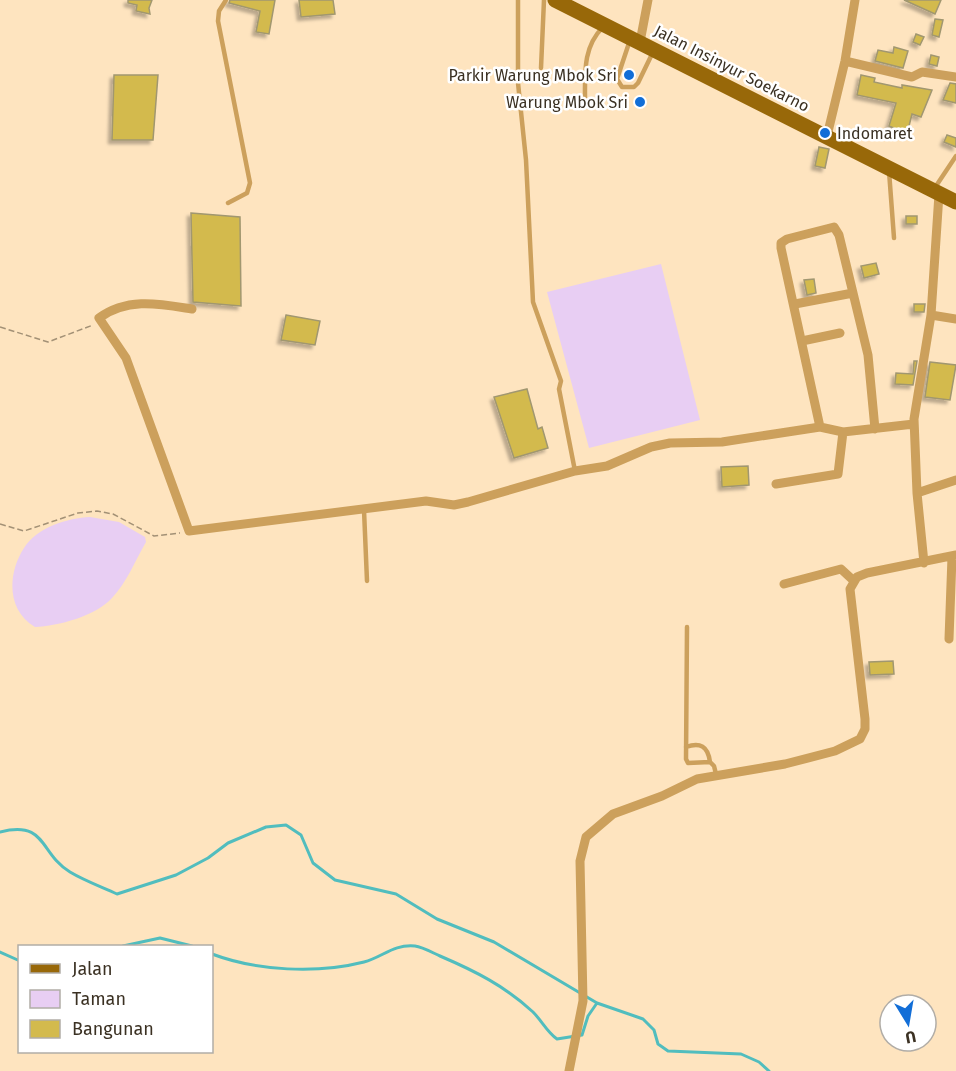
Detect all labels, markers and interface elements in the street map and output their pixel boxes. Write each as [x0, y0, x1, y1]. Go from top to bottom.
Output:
street label: Jalan Insinyur Soekarno [651, 21, 813, 116]
place label: Parkir Warung Mbok Sri [449, 66, 617, 85]
marker: Parkir Warung Mbok Sri [622, 68, 636, 82]
place label: Warung Mbok Sri [506, 93, 628, 112]
marker: Warung Mbok Sri [633, 95, 647, 109]
place label: Indomaret [837, 124, 913, 143]
marker: Indomaret [818, 126, 832, 140]
legend [18, 945, 213, 1053]
text: Jalan [72, 958, 113, 980]
text: Taman [72, 988, 126, 1010]
north arrow [878, 993, 938, 1053]
text: Bangunan [72, 1018, 154, 1040]
text: U [904, 1027, 918, 1048]

